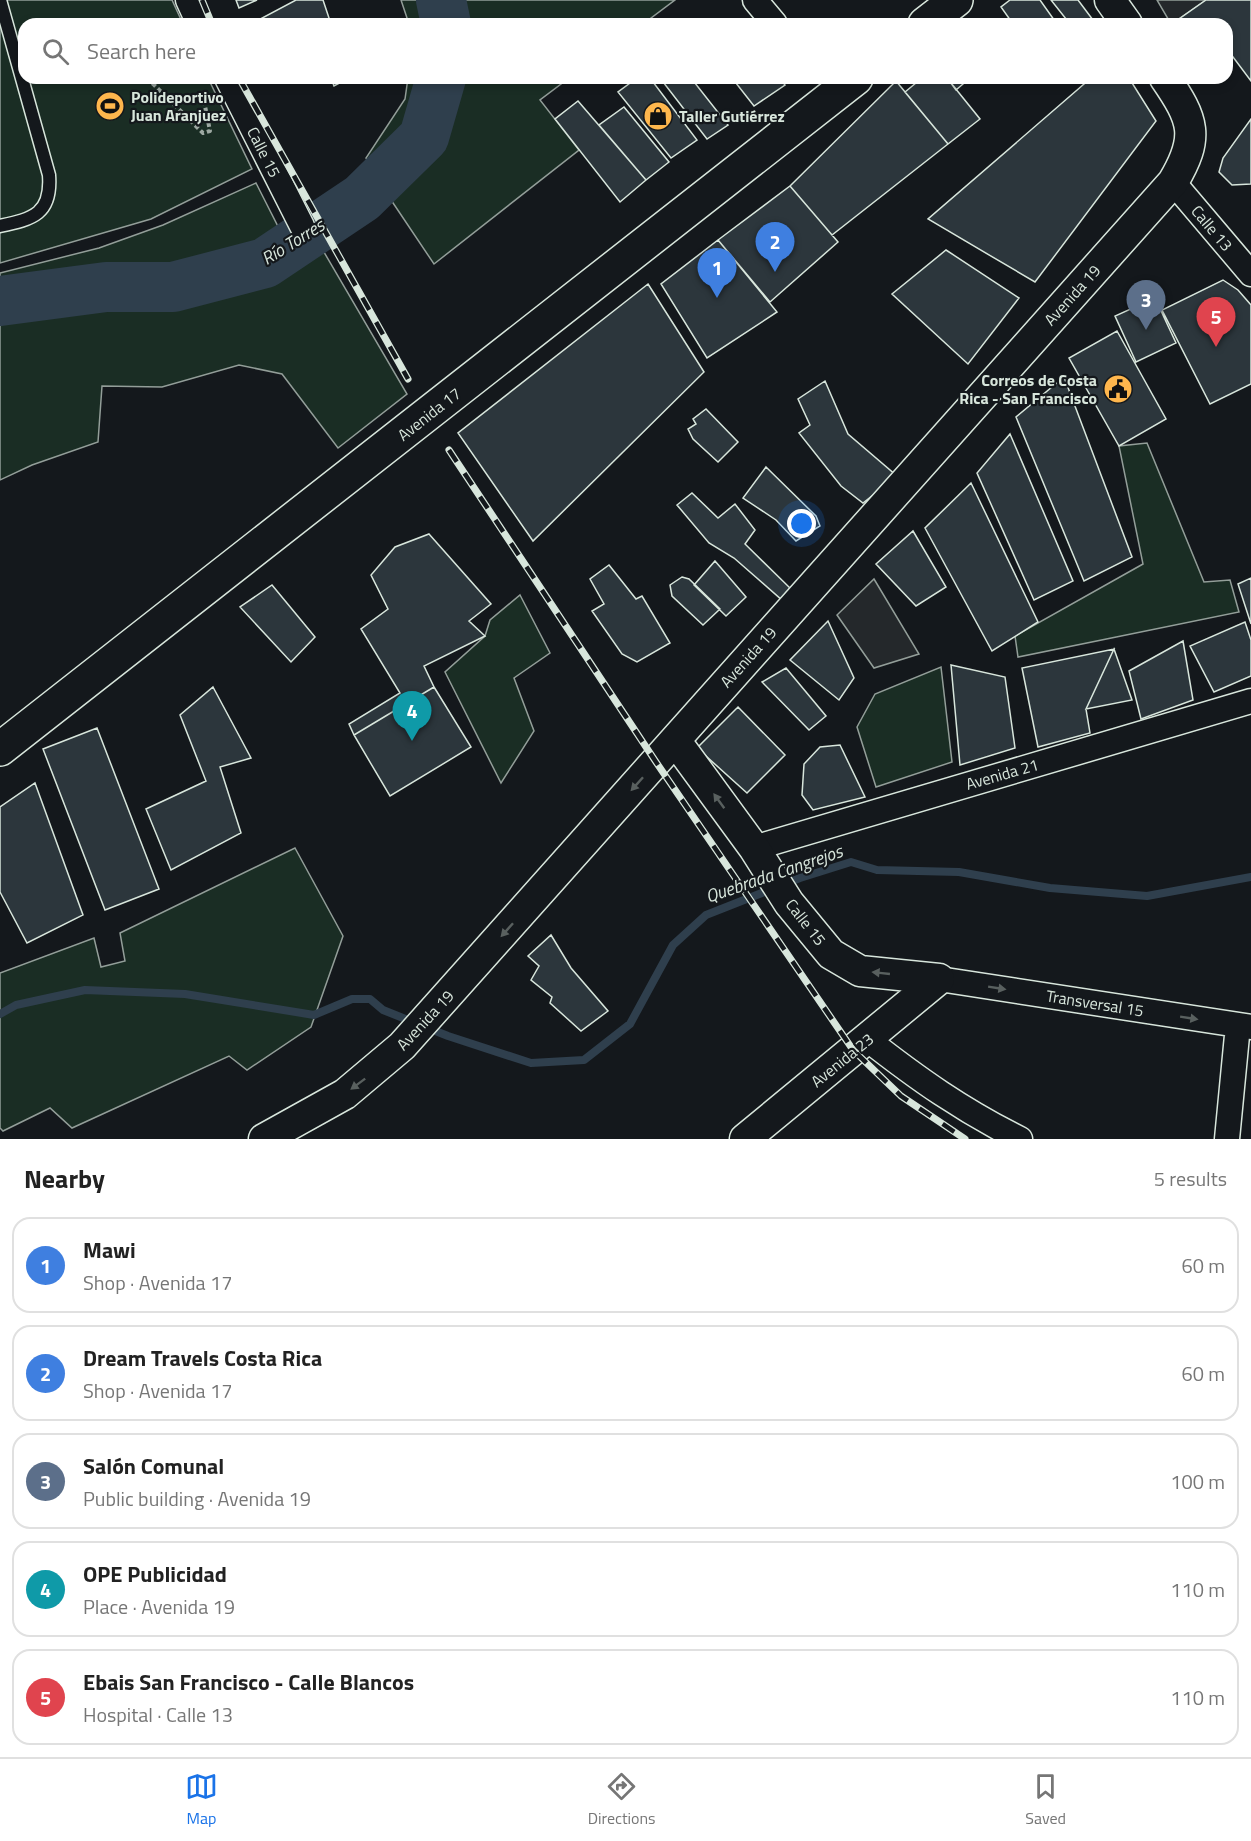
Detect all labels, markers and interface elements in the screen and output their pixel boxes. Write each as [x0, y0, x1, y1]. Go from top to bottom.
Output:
search box [18, 18, 1233, 84]
text: Search here [87, 34, 196, 68]
icon: search [39, 35, 72, 68]
place label: Polideportivo Juan Aranjuez [131, 85, 226, 127]
sports icon: Polideportivo Juan Aranjuez [94, 90, 126, 122]
shop icon: Taller Gutiérrez [642, 100, 674, 132]
place label: Taller Gutiérrez [679, 104, 785, 128]
street label: Calle 15 [241, 123, 287, 181]
street label: Calle 13 [1186, 200, 1238, 256]
water label: Río Torres [256, 211, 331, 272]
pin: 2 [756, 222, 794, 272]
pin: 1 [698, 248, 736, 298]
street label: Avenida 19 [1038, 259, 1106, 331]
pin: 3 [1126, 280, 1166, 330]
pin: 5 [1196, 298, 1236, 347]
place label: Correos de Costa Rica - San Francisco [959, 368, 1097, 410]
public building icon: Correos de Costa Rica - San Francisco [1102, 373, 1134, 405]
street label: Avenida 17 [392, 381, 466, 447]
your location [787, 509, 816, 538]
street label: Avenida 19 [714, 621, 782, 693]
pin: 4 [392, 692, 432, 741]
street label: Avenida 21 [963, 752, 1041, 796]
one-way arrow [631, 776, 644, 791]
one-way arrow [713, 793, 725, 809]
water label: Quebrada Cangrejos [702, 837, 847, 910]
street label: Calle 15 [780, 893, 832, 951]
one-way arrow [500, 922, 514, 937]
one-way arrow [871, 968, 890, 978]
street label: Transversal 15 [1045, 983, 1145, 1023]
street label: Avenida 19 [391, 984, 459, 1056]
one-way arrow [987, 984, 1006, 993]
one-way arrow [1180, 1013, 1199, 1022]
street label: Avenida 23 [805, 1027, 879, 1093]
one-way arrow [350, 1078, 366, 1090]
text: Nearby [24, 1159, 105, 1198]
text: 5 results [1154, 1163, 1227, 1194]
text: Mawi [83, 1233, 136, 1267]
text: 1 [40, 1250, 51, 1281]
text: 60 m [1181, 1250, 1225, 1281]
text: Shop · Avenida 17 [83, 1267, 232, 1298]
text: Dream Travels Costa Rica [83, 1341, 322, 1375]
text: 2 [40, 1358, 51, 1389]
text: 60 m [1181, 1358, 1225, 1389]
text: Shop · Avenida 17 [83, 1375, 232, 1406]
text: Salón Comunal [83, 1449, 224, 1483]
text: 3 [40, 1466, 51, 1497]
text: 100 m [1170, 1466, 1225, 1497]
text: Public building · Avenida 19 [83, 1483, 311, 1514]
text: OPE Publicidad [83, 1557, 227, 1591]
text: 4 [40, 1574, 51, 1605]
text: 110 m [1170, 1574, 1225, 1605]
text: Place · Avenida 19 [83, 1591, 235, 1622]
text: Ebais San Francisco - Calle Blancos [83, 1665, 414, 1699]
text: 5 [40, 1682, 51, 1713]
text: 110 m [1170, 1682, 1225, 1713]
text: Hospital · Calle 13 [83, 1699, 233, 1730]
tab: Map [185, 1770, 218, 1830]
tab: Directions [588, 1770, 656, 1830]
tab: Saved [1025, 1770, 1066, 1830]

